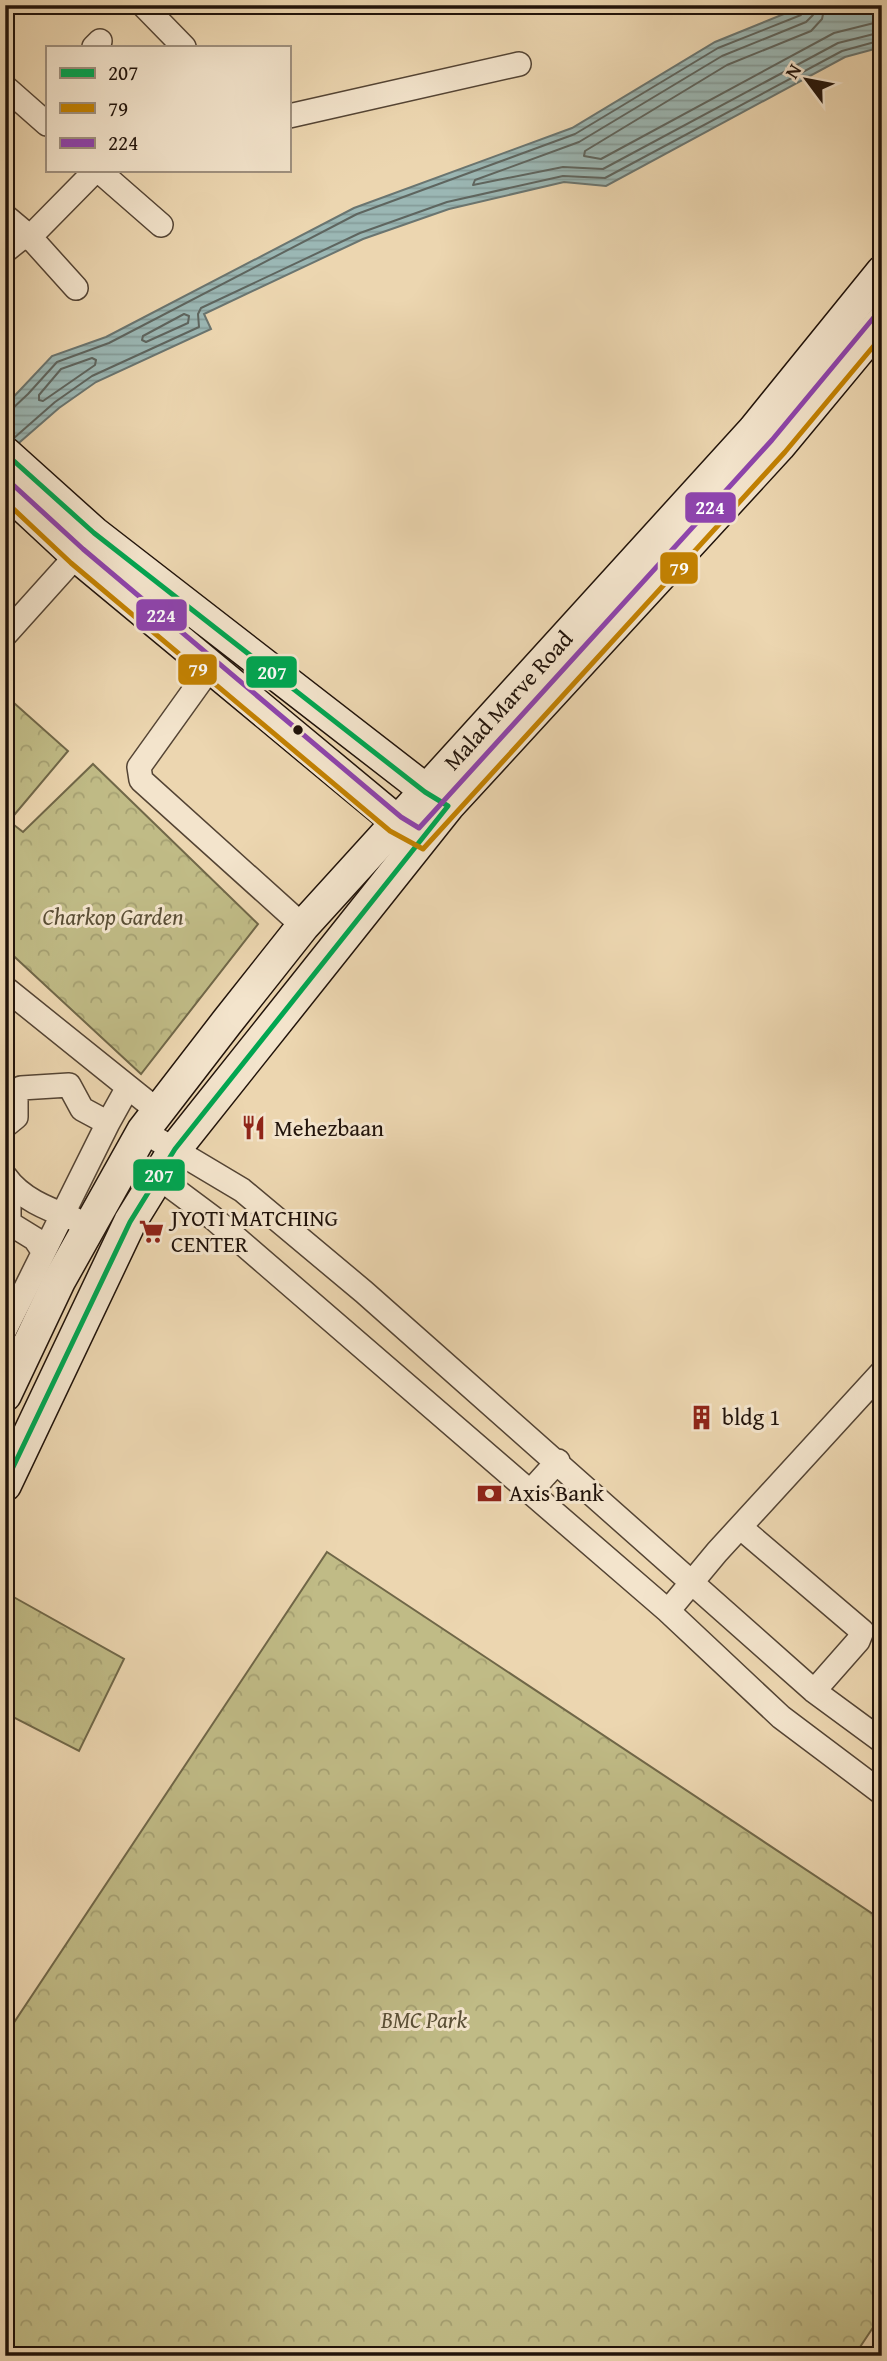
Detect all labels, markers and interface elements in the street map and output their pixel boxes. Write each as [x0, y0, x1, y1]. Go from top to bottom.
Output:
legend [46, 46, 290, 172]
north arrow [772, 46, 842, 116]
text: 207 [108, 57, 138, 88]
text: N [777, 58, 808, 84]
text: 79 [108, 93, 128, 124]
text: 224 [108, 127, 138, 158]
line badge: 224 [684, 491, 737, 524]
text: 224 [695, 493, 725, 521]
line badge: 79 [659, 551, 699, 585]
text: 79 [669, 554, 689, 582]
line badge: 224 [135, 598, 188, 632]
text: 224 [146, 601, 176, 629]
street label: Malad Marve Road [435, 622, 581, 777]
line badge: 79 [177, 653, 218, 686]
text: 79 [188, 655, 208, 683]
line badge: 207 [245, 655, 298, 689]
text: 207 [257, 658, 287, 686]
unlabelled marker [291, 723, 305, 737]
park label: Charkop Garden [42, 900, 184, 933]
place label: Mehezbaan [274, 1111, 384, 1144]
restaurant icon: Mehezbaan [240, 1114, 268, 1142]
line badge: 207 [132, 1158, 186, 1192]
text: 207 [144, 1161, 174, 1189]
place label: JYOTI MATCHING CENTER [168, 1201, 339, 1260]
supermarket icon: JYOTI MATCHING CENTER [137, 1217, 165, 1245]
place label: bldg 1 [722, 1400, 780, 1433]
building icon: bldg 1 [688, 1403, 716, 1431]
place label: Axis Bank [509, 1476, 604, 1509]
bank icon: Axis Bank [475, 1479, 503, 1507]
park label: BMC Park [380, 2003, 467, 2036]

